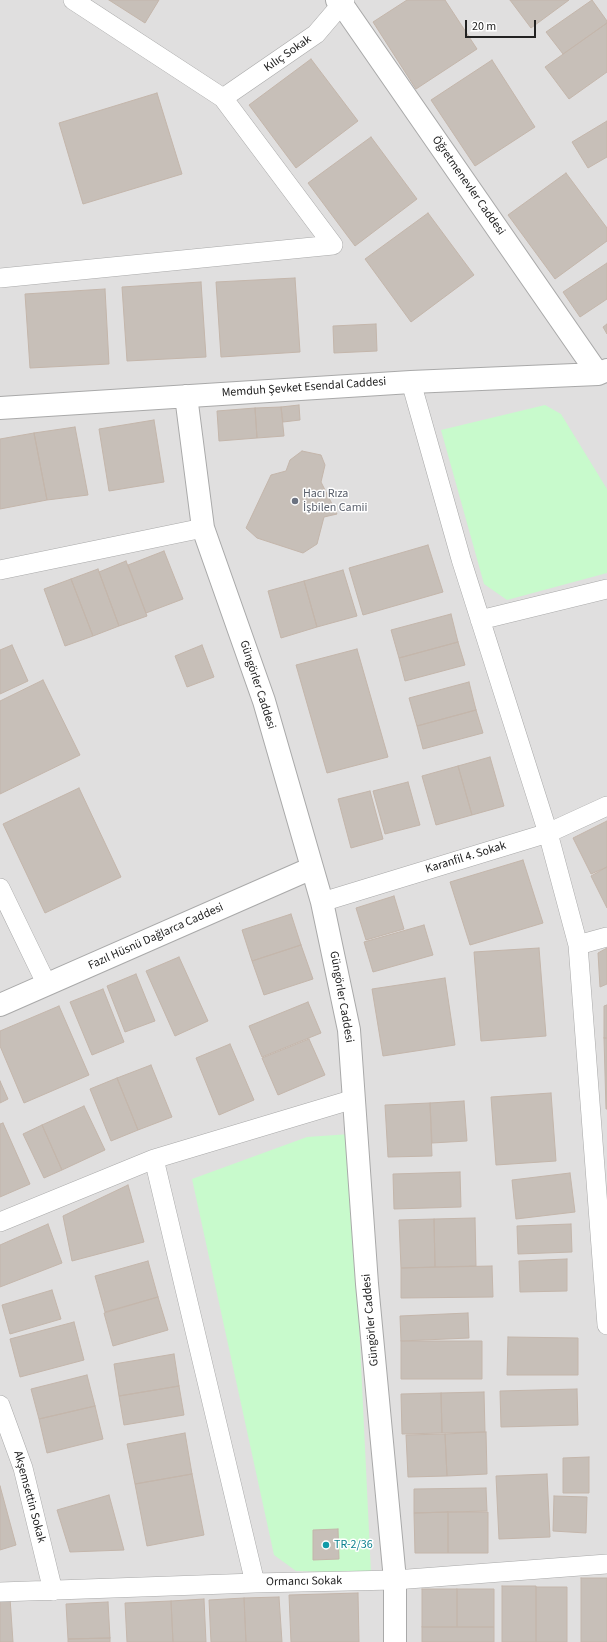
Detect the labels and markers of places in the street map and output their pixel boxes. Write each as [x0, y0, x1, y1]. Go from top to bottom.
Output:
place label: Hacı Rıza İşbilen Camii [303, 487, 367, 515]
marker: Hacı Rıza İşbilen Camii [290, 496, 300, 506]
place label: TR-2/36 [334, 1538, 373, 1552]
marker: TR-2/36 [321, 1540, 331, 1550]

